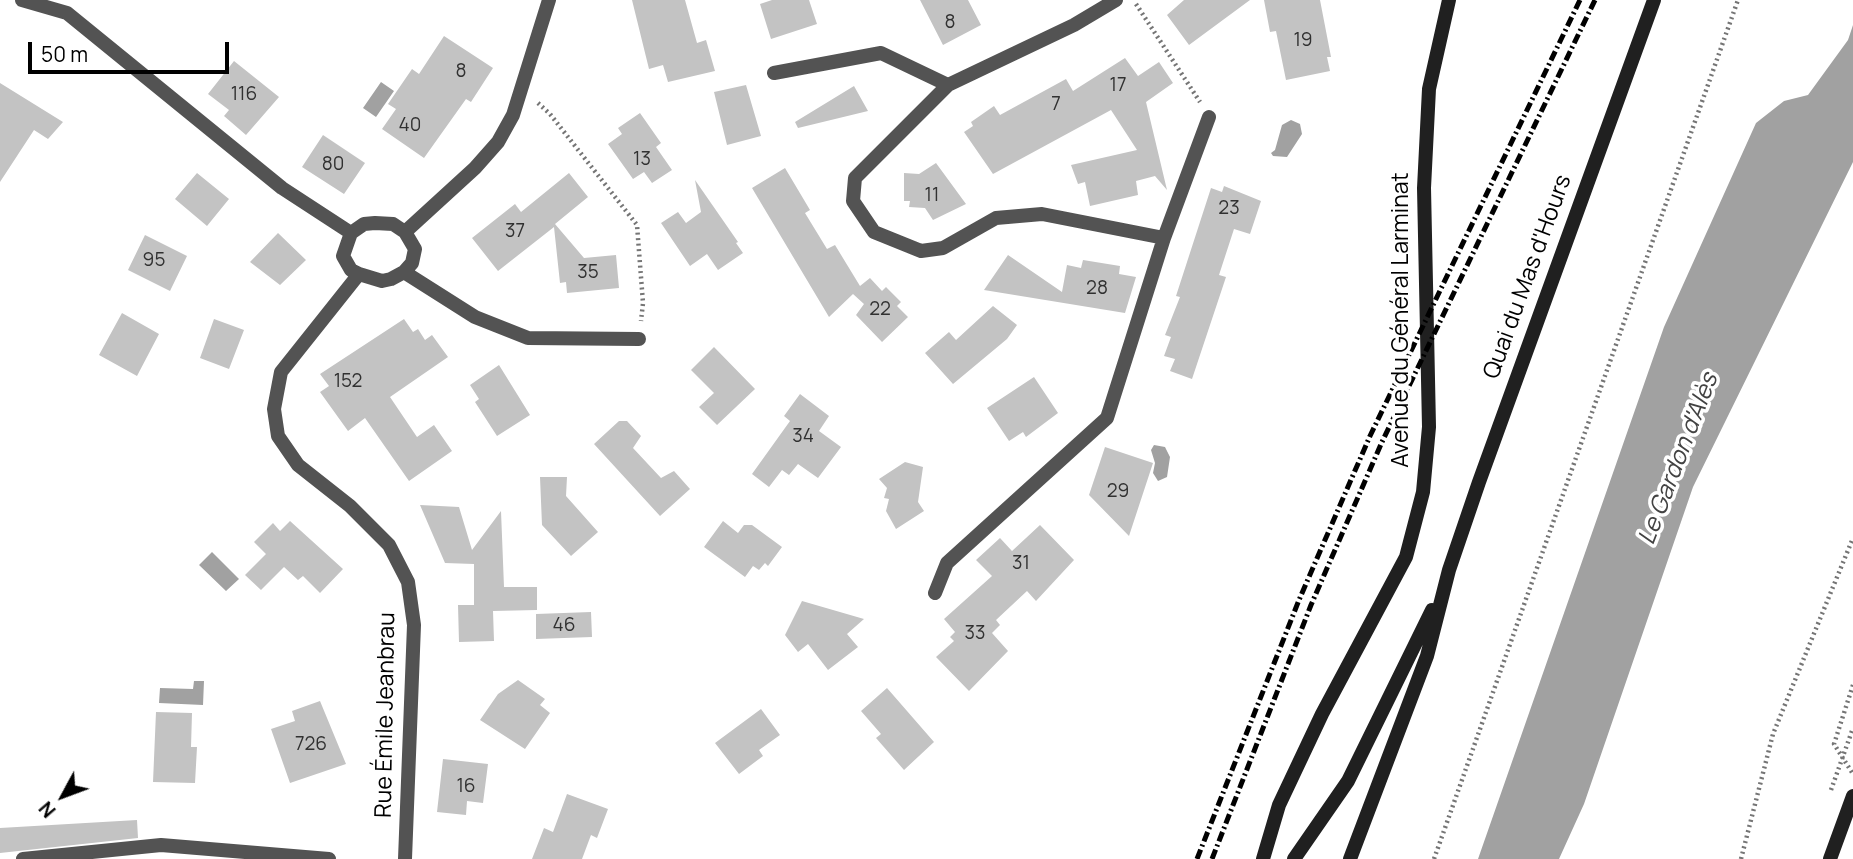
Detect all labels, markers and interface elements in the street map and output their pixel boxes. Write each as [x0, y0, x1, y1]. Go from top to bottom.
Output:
house number: 8 [944, 12, 956, 34]
scale bar [32, 28, 233, 72]
house number: 19 [1293, 30, 1313, 52]
text: 50 m [41, 40, 88, 68]
house number: 8 [455, 61, 467, 83]
house number: 17 [1110, 75, 1126, 97]
house number: 116 [231, 84, 257, 106]
house number: 7 [1051, 94, 1061, 116]
house number: 40 [399, 115, 421, 137]
house number: 13 [633, 149, 651, 171]
house number: 80 [322, 154, 344, 176]
street label: Quai du Mas d'Hours [1478, 171, 1578, 383]
street label: Avenue du Général Larminat [1388, 172, 1416, 468]
house number: 11 [925, 185, 939, 207]
house number: 23 [1218, 198, 1240, 220]
house number: 37 [505, 221, 525, 243]
house number: 95 [143, 250, 165, 272]
house number: 35 [577, 262, 599, 284]
house number: 28 [1086, 278, 1108, 300]
house number: 22 [869, 299, 891, 321]
water label: Le Gardon d'Alès [1633, 369, 1725, 549]
house number: 152 [334, 371, 362, 393]
house number: 34 [792, 426, 814, 448]
house number: 29 [1107, 481, 1129, 503]
house number: 31 [1012, 553, 1030, 575]
street label: Rue Émile Jeanbrau [370, 612, 402, 818]
house number: 46 [553, 615, 575, 637]
house number: 33 [964, 623, 986, 645]
house number: 726 [295, 734, 327, 756]
north arrow [28, 761, 98, 831]
house number: 16 [456, 776, 476, 798]
text: N [33, 796, 61, 823]

